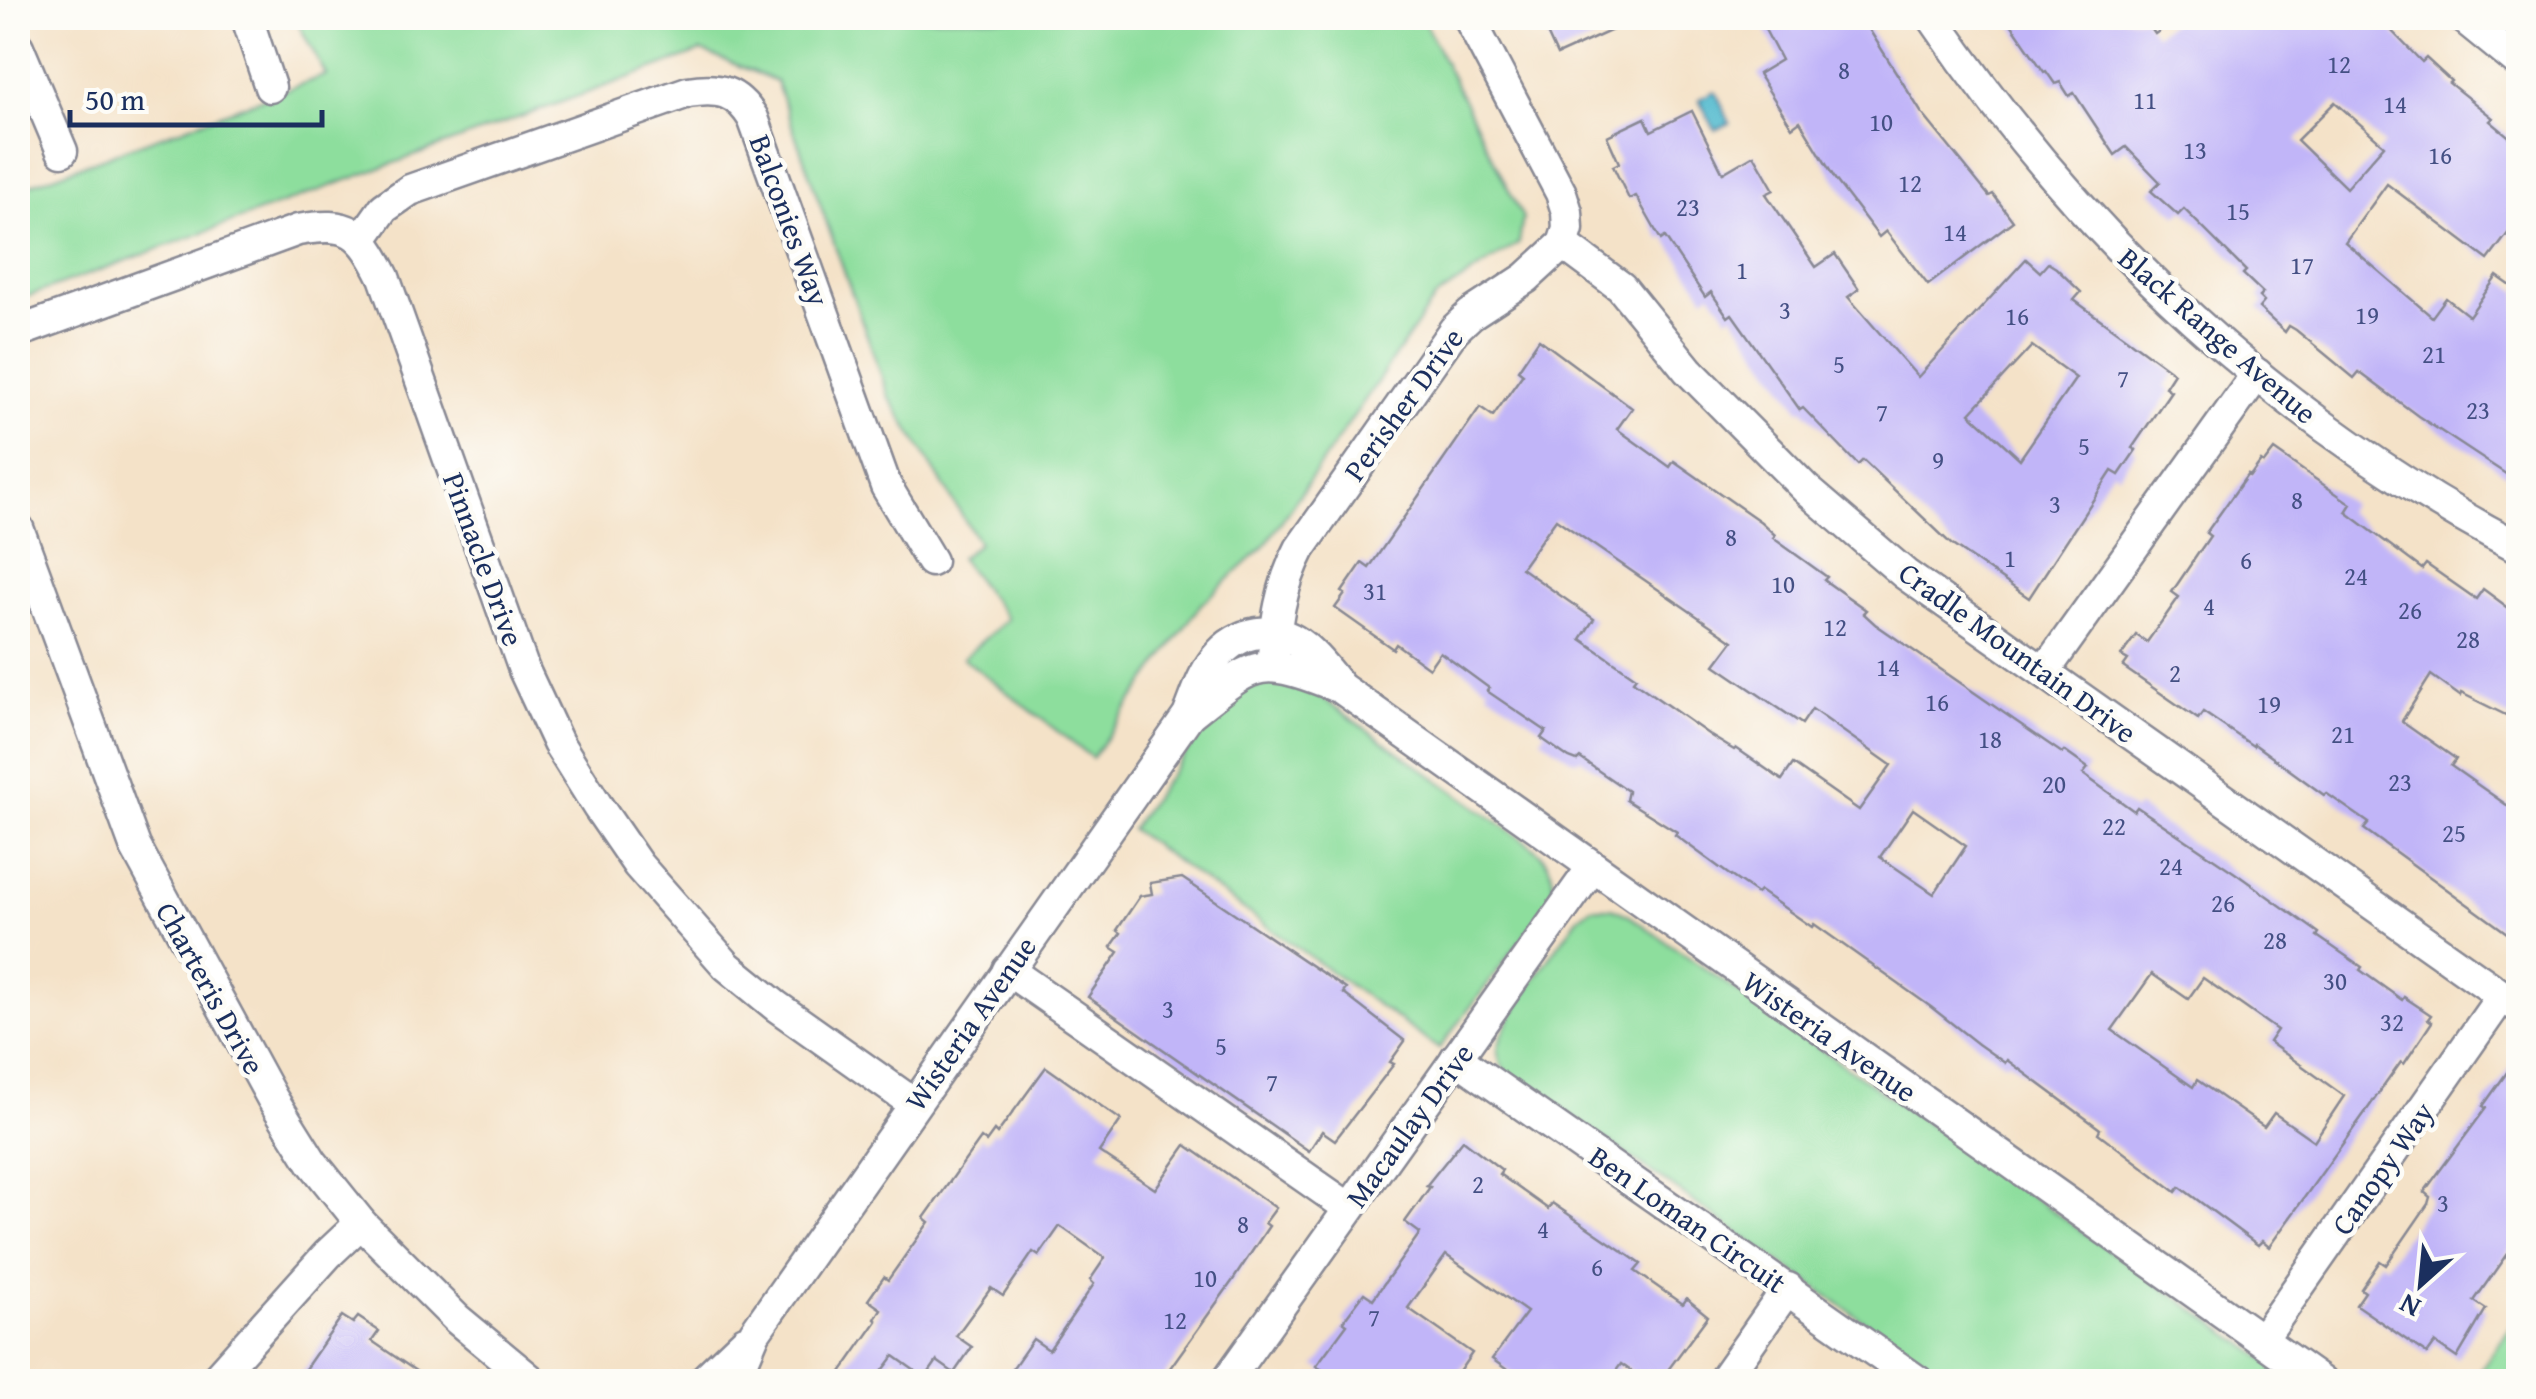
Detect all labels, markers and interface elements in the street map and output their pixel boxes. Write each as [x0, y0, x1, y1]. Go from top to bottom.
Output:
house number: 12 [2327, 46, 2351, 82]
house number: 8 [1838, 52, 1850, 88]
scale bar [70, 65, 322, 127]
text: 50 m [85, 77, 145, 121]
house number: 11 [2133, 82, 2157, 118]
house number: 14 [2383, 86, 2407, 122]
house number: 10 [1869, 104, 1893, 140]
street label: Balconies Way [739, 128, 841, 312]
house number: 13 [2183, 132, 2207, 168]
house number: 16 [2428, 137, 2452, 173]
house number: 12 [1898, 165, 1922, 201]
house number: 23 [1676, 189, 1700, 225]
house number: 15 [2226, 193, 2250, 229]
house number: 14 [1943, 214, 1967, 250]
street label: Black Range Avenue [2109, 236, 2327, 434]
house number: 17 [2290, 247, 2314, 283]
house number: 1 [1736, 252, 1748, 288]
house number: 3 [1779, 292, 1791, 328]
house number: 19 [2355, 297, 2379, 333]
house number: 16 [2005, 298, 2029, 334]
street label: Perisher Drive [1332, 318, 1474, 490]
house number: 21 [2422, 336, 2446, 372]
house number: 5 [1833, 346, 1845, 382]
house number: 7 [2117, 360, 2129, 396]
house number: 23 [2466, 392, 2490, 428]
house number: 7 [1876, 394, 1888, 430]
house number: 5 [2078, 428, 2090, 464]
house number: 9 [1932, 442, 1944, 478]
street label: Pinnacle Drive [432, 466, 536, 652]
house number: 8 [2291, 482, 2303, 518]
house number: 3 [2049, 486, 2061, 522]
house number: 8 [1725, 519, 1737, 555]
house number: 1 [2004, 540, 2016, 576]
house number: 6 [2240, 542, 2252, 578]
street label: Cradle Mountain Drive [1890, 551, 2146, 753]
house number: 24 [2344, 558, 2368, 594]
house number: 10 [1771, 566, 1795, 602]
house number: 31 [1363, 573, 1387, 609]
house number: 4 [2203, 588, 2215, 624]
house number: 26 [2398, 592, 2422, 628]
house number: 12 [1823, 609, 1847, 645]
house number: 28 [2456, 621, 2480, 657]
house number: 14 [1876, 649, 1900, 685]
house number: 2 [2169, 655, 2181, 691]
house number: 16 [1925, 684, 1949, 720]
house number: 19 [2257, 686, 2281, 722]
house number: 21 [2331, 716, 2355, 752]
house number: 18 [1978, 721, 2002, 757]
house number: 23 [2388, 764, 2412, 800]
house number: 20 [2042, 766, 2066, 802]
house number: 22 [2102, 808, 2126, 844]
house number: 25 [2442, 815, 2466, 851]
house number: 24 [2159, 848, 2183, 884]
house number: 26 [2211, 885, 2235, 921]
street label: Charteris Drive [145, 894, 277, 1082]
house number: 28 [2263, 922, 2287, 958]
street label: Wisteria Avenue [893, 927, 1047, 1119]
street label: Wisteria Avenue [1734, 959, 1926, 1113]
house number: 30 [2323, 963, 2347, 999]
house number: 3 [1162, 991, 1174, 1027]
house number: 32 [2380, 1004, 2404, 1040]
house number: 5 [1215, 1028, 1227, 1064]
street label: Macaulay Drive [1334, 1034, 1484, 1216]
house number: 7 [1266, 1064, 1278, 1100]
street label: Canopy Way [2320, 1092, 2444, 1244]
street label: Ben Loman Circuit [1580, 1135, 1796, 1304]
house number: 2 [1472, 1166, 1484, 1202]
house number: 3 [2437, 1185, 2449, 1221]
house number: 8 [1237, 1206, 1249, 1242]
house number: 4 [1537, 1211, 1549, 1247]
north arrow [2371, 1234, 2471, 1334]
house number: 6 [1591, 1249, 1603, 1285]
house number: 10 [1193, 1260, 1217, 1296]
text: N [2392, 1284, 2427, 1329]
house number: 7 [1368, 1299, 1380, 1335]
house number: 12 [1163, 1302, 1187, 1338]

